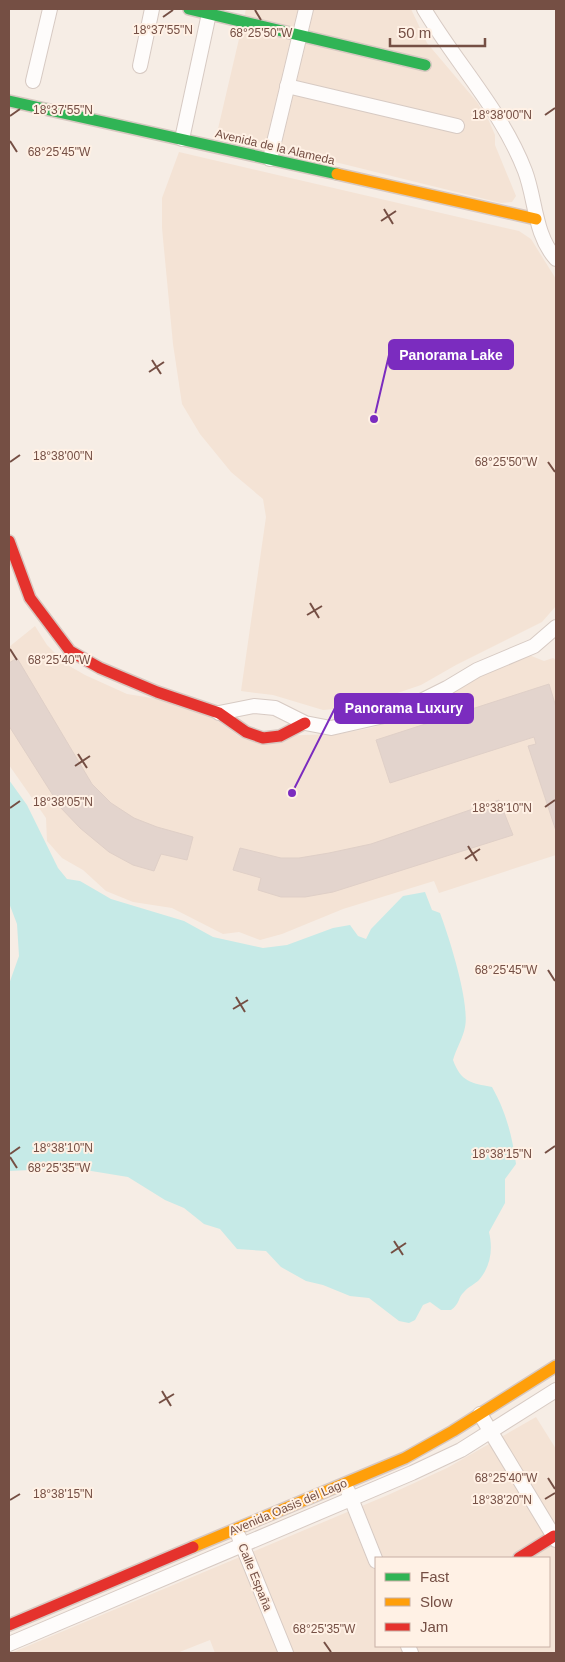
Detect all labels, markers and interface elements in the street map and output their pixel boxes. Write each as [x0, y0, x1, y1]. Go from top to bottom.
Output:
scale bar [390, 15, 485, 47]
text: 18°37'55"N [133, 23, 193, 37]
text: 50 m [398, 24, 431, 41]
text: 68°25'50"W [230, 26, 293, 40]
text: 18°37'55"N [33, 103, 93, 117]
text: 18°38'00"N [472, 108, 532, 122]
street label: Avenida de la Alameda [214, 126, 337, 168]
text: 68°25'45"W [28, 145, 91, 159]
callout: Panorama Lake [389, 340, 513, 369]
text: Panorama Lake [399, 347, 503, 363]
text: 18°38'00"N [33, 449, 93, 463]
text: 68°25'50"W [475, 455, 538, 469]
text: 68°25'40"W [28, 653, 91, 667]
callout: Panorama Luxury [335, 694, 473, 723]
text: Panorama Luxury [345, 700, 463, 716]
text: 18°38'05"N [33, 795, 93, 809]
text: 18°38'10"N [472, 801, 532, 815]
text: 68°25'45"W [475, 963, 538, 977]
text: 18°38'10"N [33, 1141, 93, 1155]
text: 18°38'15"N [472, 1147, 532, 1161]
text: 68°25'35"W [28, 1161, 91, 1175]
text: 68°25'40"W [475, 1471, 538, 1485]
street label: Avenida Oasis del Lago [227, 1476, 349, 1538]
text: 18°38'15"N [33, 1487, 93, 1501]
text: 18°38'20"N [472, 1493, 532, 1507]
street label: Calle España [235, 1541, 275, 1613]
legend [375, 1557, 550, 1647]
text: Fast [420, 1568, 450, 1585]
text: Slow [420, 1593, 453, 1610]
text: Jam [420, 1618, 448, 1635]
text: 68°25'35"W [293, 1622, 356, 1636]

